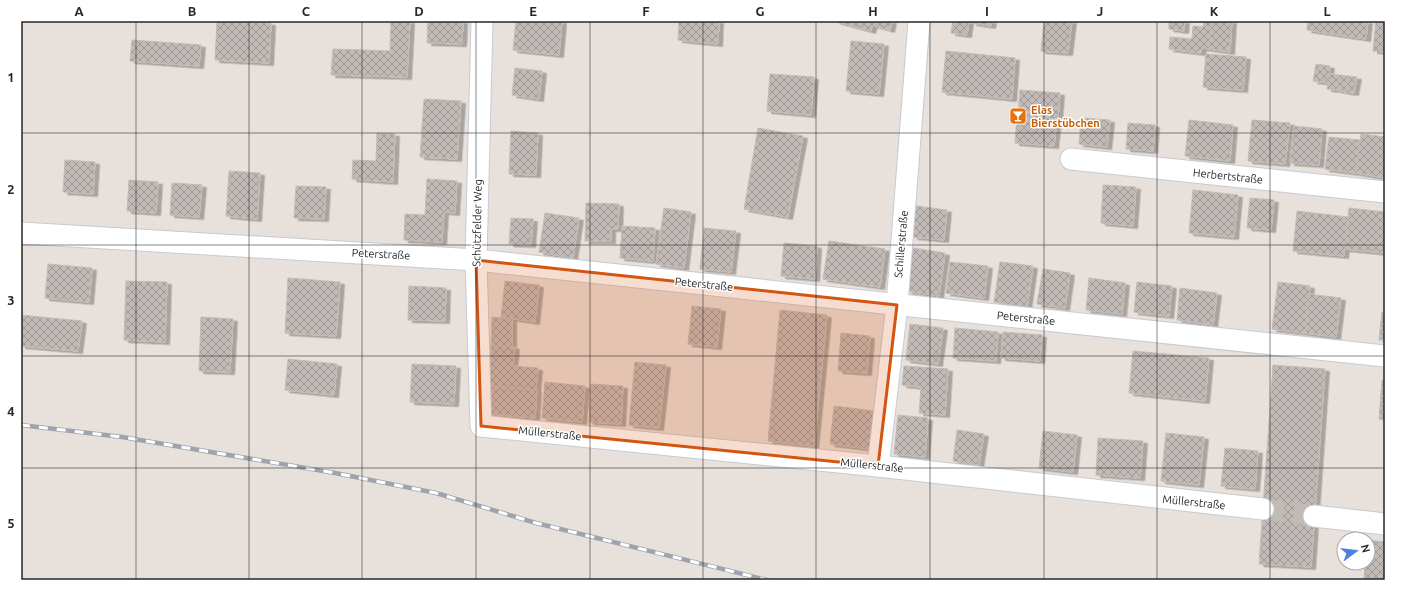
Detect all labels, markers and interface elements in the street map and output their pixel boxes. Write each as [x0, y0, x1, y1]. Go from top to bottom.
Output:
text: A [74, 4, 84, 18]
text: B [188, 4, 197, 18]
text: C [302, 4, 311, 18]
text: D [414, 4, 424, 18]
text: E [529, 4, 537, 18]
text: F [642, 4, 650, 18]
text: G [756, 4, 765, 18]
text: H [868, 4, 878, 18]
text: I [985, 4, 989, 18]
text: J [1097, 4, 1103, 18]
text: K [1210, 4, 1219, 18]
text: L [1323, 4, 1331, 18]
text: 1 [7, 70, 15, 84]
place label: Elas Bierstübchen [1031, 104, 1100, 129]
bar icon: Elas Bierstübchen [1008, 106, 1028, 126]
street label: Herbertstraße [1192, 166, 1264, 186]
street label: Schützfelder Weg [470, 179, 484, 267]
text: 2 [7, 182, 15, 196]
street label: Schillerstraße [892, 210, 910, 278]
street label: Peterstraße [351, 246, 411, 262]
street label: Peterstraße [674, 275, 734, 293]
text: 3 [7, 293, 15, 307]
street label: Peterstraße [996, 309, 1056, 327]
text: 4 [7, 404, 15, 418]
street label: Müllerstraße [518, 424, 582, 442]
street label: Müllerstraße [840, 456, 904, 474]
street label: Müllerstraße [1162, 493, 1226, 511]
text: 5 [7, 516, 15, 530]
north arrow [1336, 531, 1376, 571]
text: N [1359, 543, 1373, 554]

